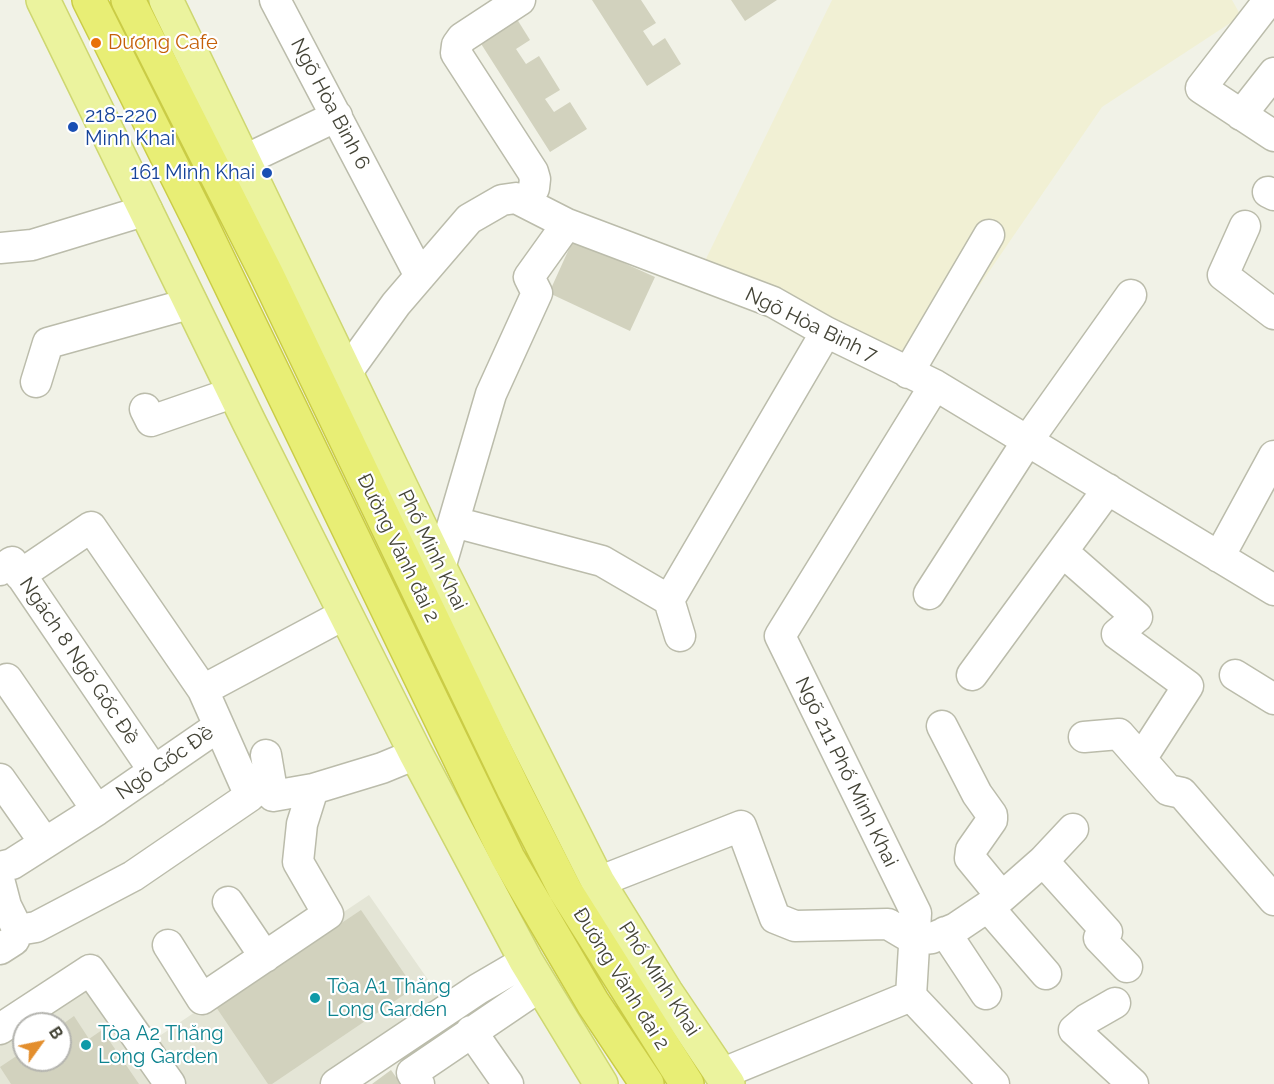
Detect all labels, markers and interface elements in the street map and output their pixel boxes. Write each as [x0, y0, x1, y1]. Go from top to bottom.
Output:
place label: Dương Cafe [108, 31, 218, 55]
street label: Ngõ Hòa Bình 6 [285, 34, 375, 174]
marker: Dương Cafe [89, 36, 103, 50]
place label: 218-220 Minh Khai [85, 104, 175, 151]
marker: 218-220 Minh Khai [66, 120, 80, 134]
place label: 161 Minh Khai [131, 161, 255, 185]
marker: 161 Minh Khai [260, 166, 274, 180]
street label: Ngõ Hòa Bình 7 [741, 283, 881, 367]
street label: Đường Vành đai 2 [352, 470, 444, 626]
street label: Phố Minh Khai [392, 486, 472, 614]
street label: Ngách 8 Ngõ Gốc Đề [14, 573, 144, 749]
street label: Ngõ 211 Phố Minh Khai [790, 673, 902, 871]
street label: Ngõ Gốc Đề [112, 721, 218, 805]
street label: Đường Vành đai 2 [568, 904, 674, 1054]
street label: Phố Minh Khai [613, 917, 705, 1041]
place label: Tòa A1 Thăng Long Garden [327, 975, 451, 1022]
marker: Tòa A1 Thăng Long Garden [308, 991, 322, 1005]
north arrow [12, 1012, 72, 1072]
place label: Tòa A2 Thăng Long Garden [98, 1022, 224, 1069]
text: B [45, 1023, 67, 1043]
marker: Tòa A2 Thăng Long Garden [79, 1038, 93, 1052]

